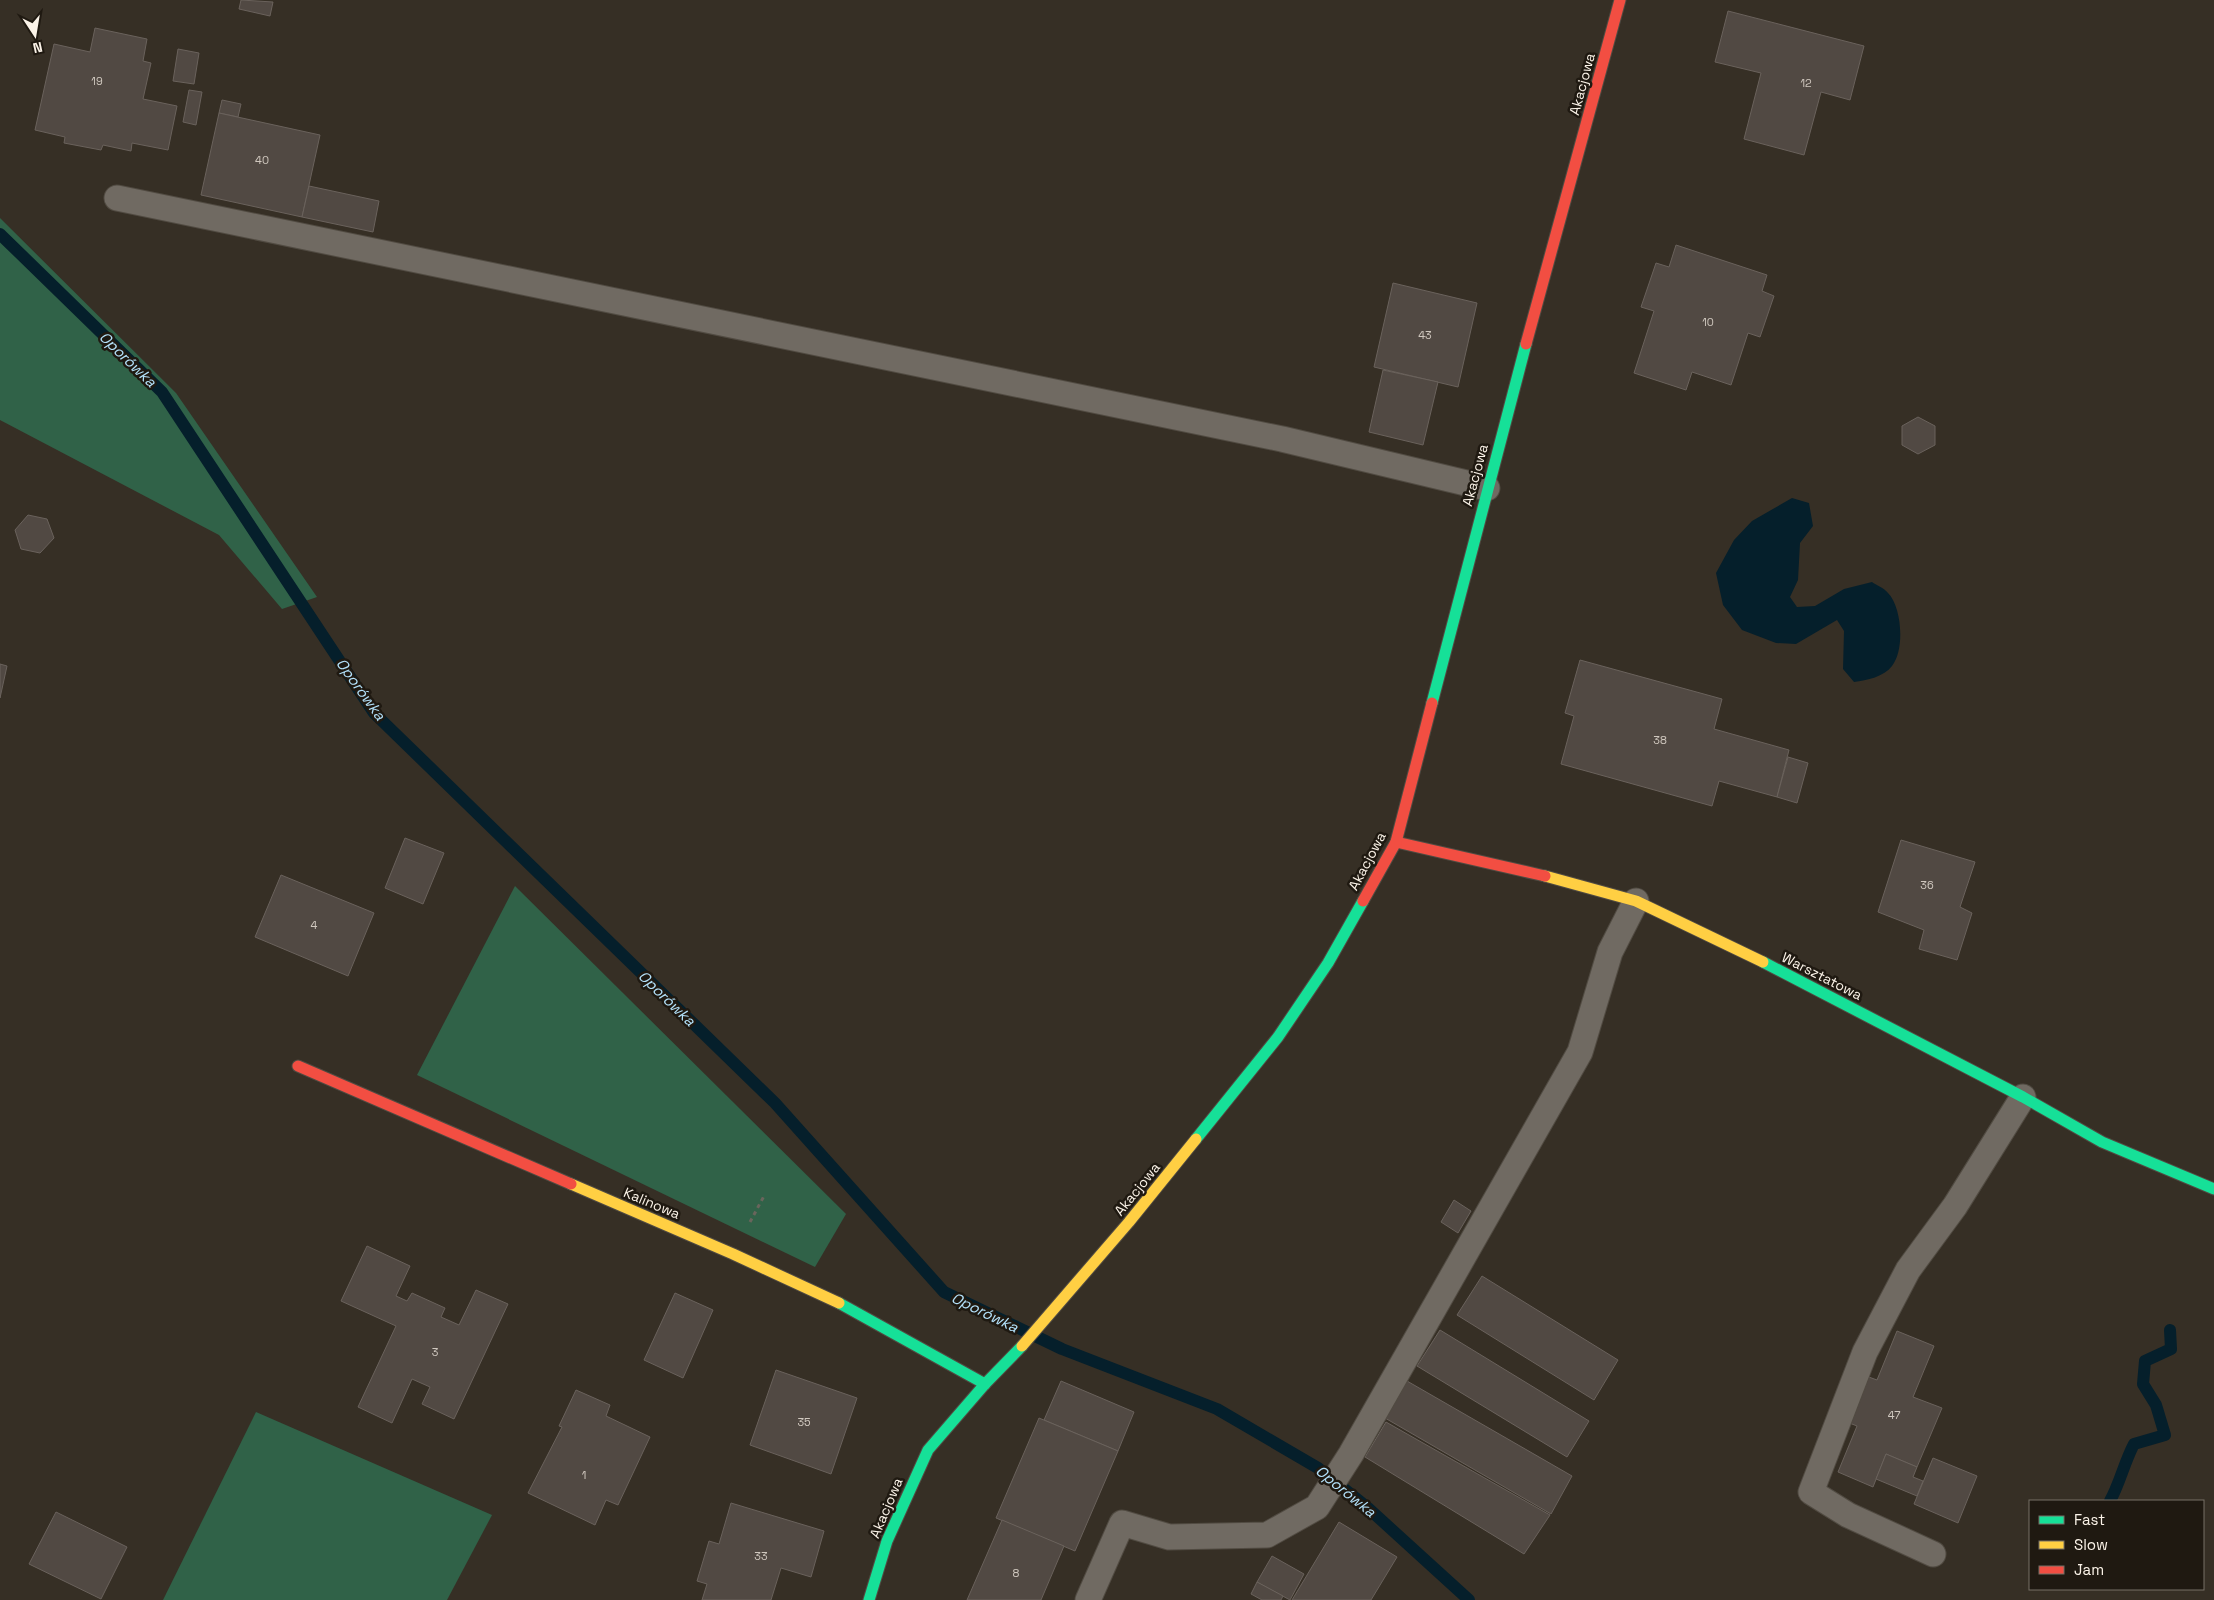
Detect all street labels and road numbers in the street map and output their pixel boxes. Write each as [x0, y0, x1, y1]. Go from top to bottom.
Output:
street label: Akacjowa [1565, 51, 1599, 117]
street label: Akacjowa [1458, 442, 1492, 508]
street label: Akacjowa [1344, 829, 1390, 893]
street label: Warsztatowa [1779, 948, 1865, 1004]
street label: Akacjowa [1110, 1159, 1164, 1219]
street label: Kalinowa [621, 1183, 683, 1223]
street label: Akacjowa [865, 1475, 907, 1541]

